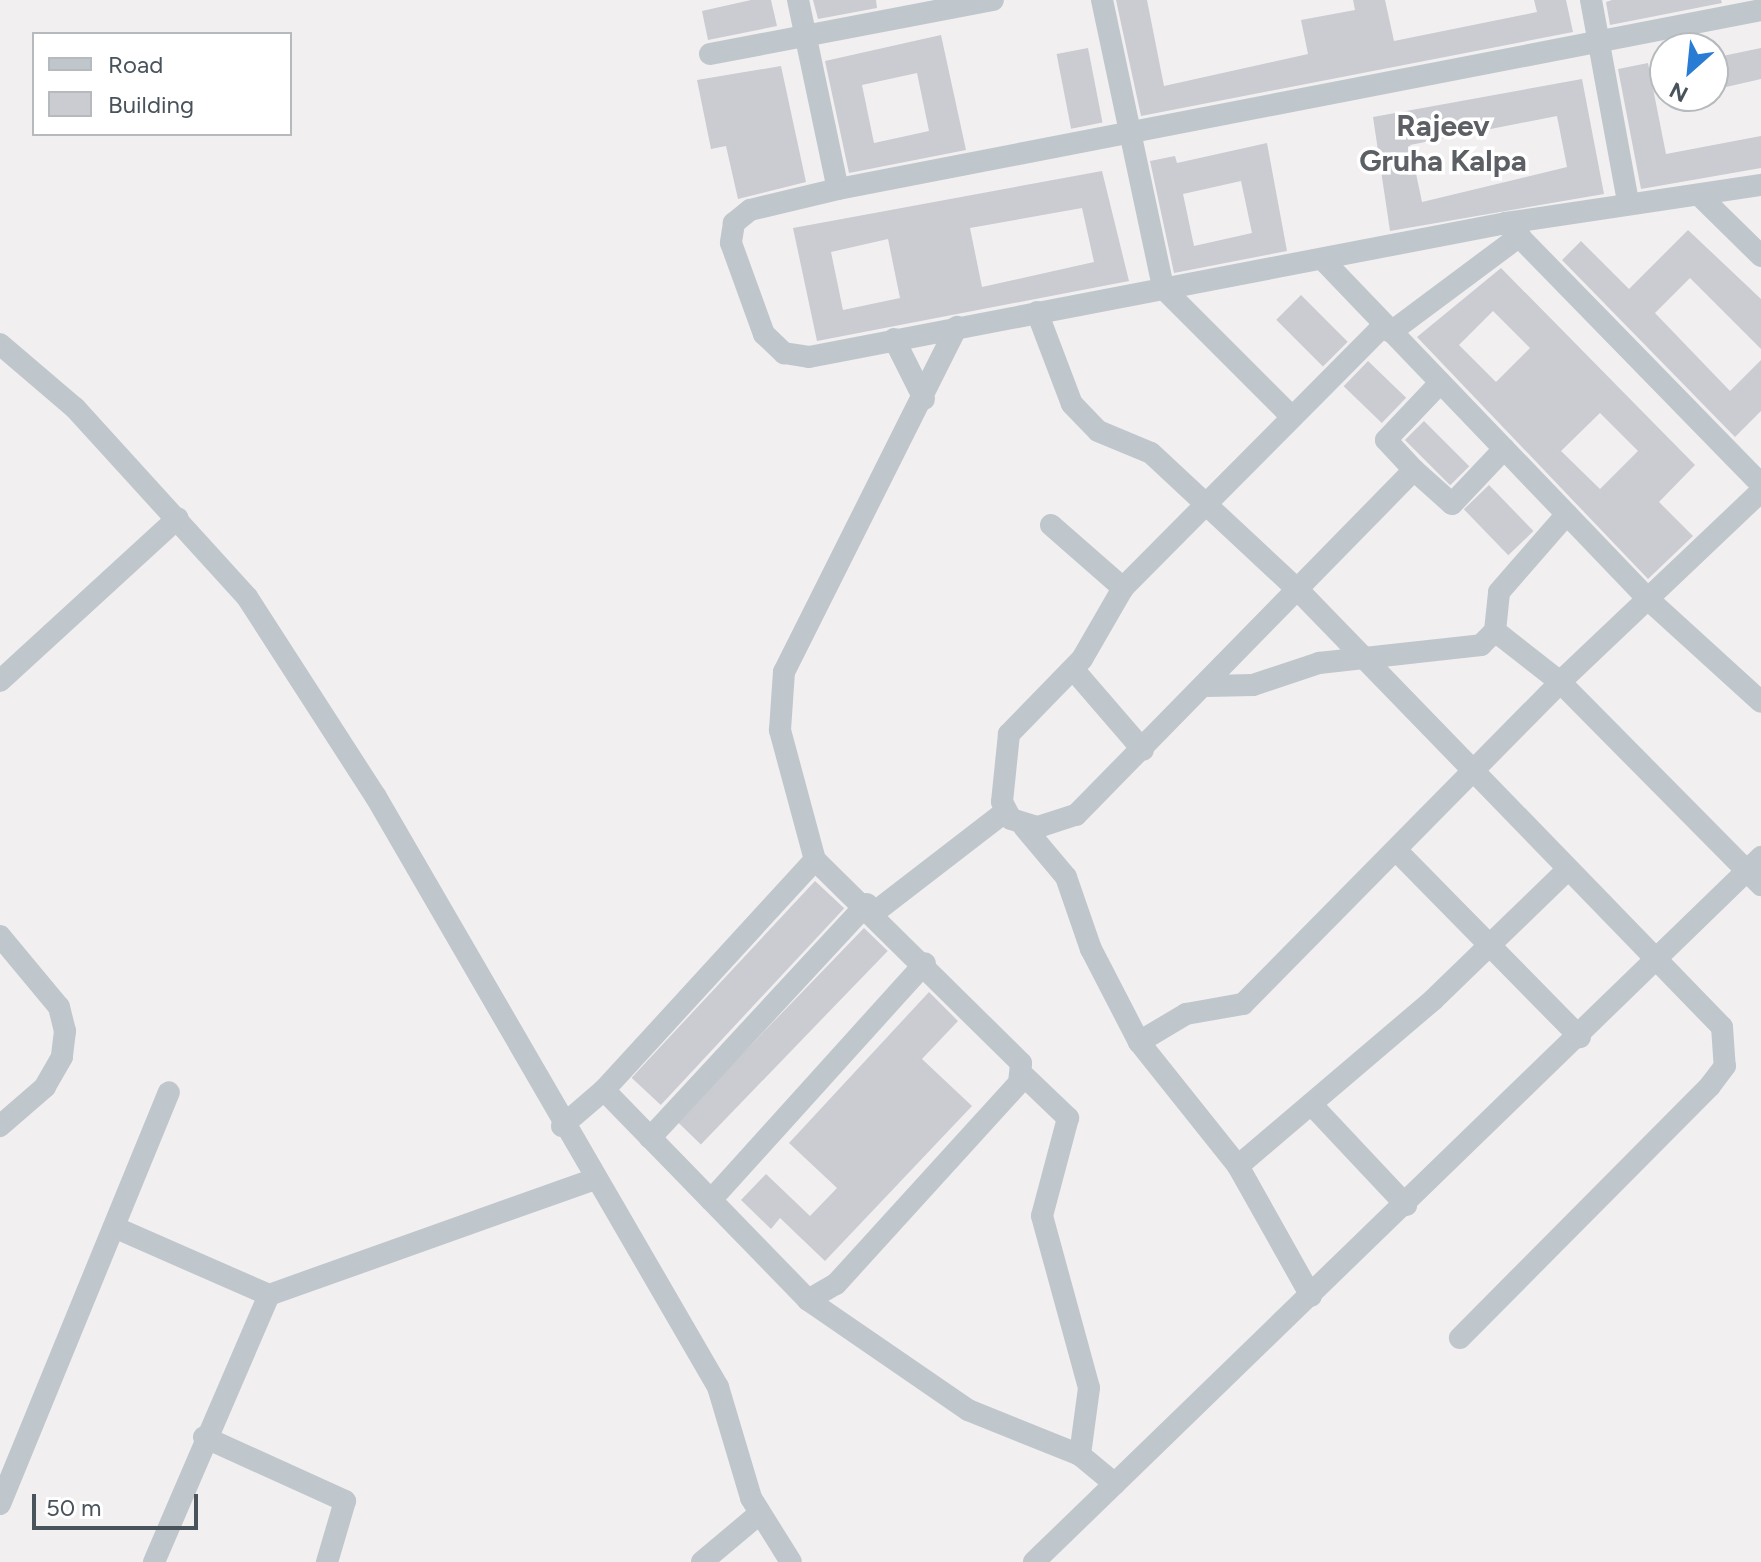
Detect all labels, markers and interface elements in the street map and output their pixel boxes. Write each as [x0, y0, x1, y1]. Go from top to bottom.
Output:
legend [32, 32, 292, 136]
north arrow [1649, 32, 1729, 112]
text: Road [108, 50, 163, 79]
text: N [1665, 76, 1693, 108]
text: Building [108, 90, 194, 119]
district label: Rajeev Gruha Kalpa [1359, 108, 1527, 178]
scale bar [36, 1478, 202, 1528]
text: 50 m [46, 1493, 102, 1522]

